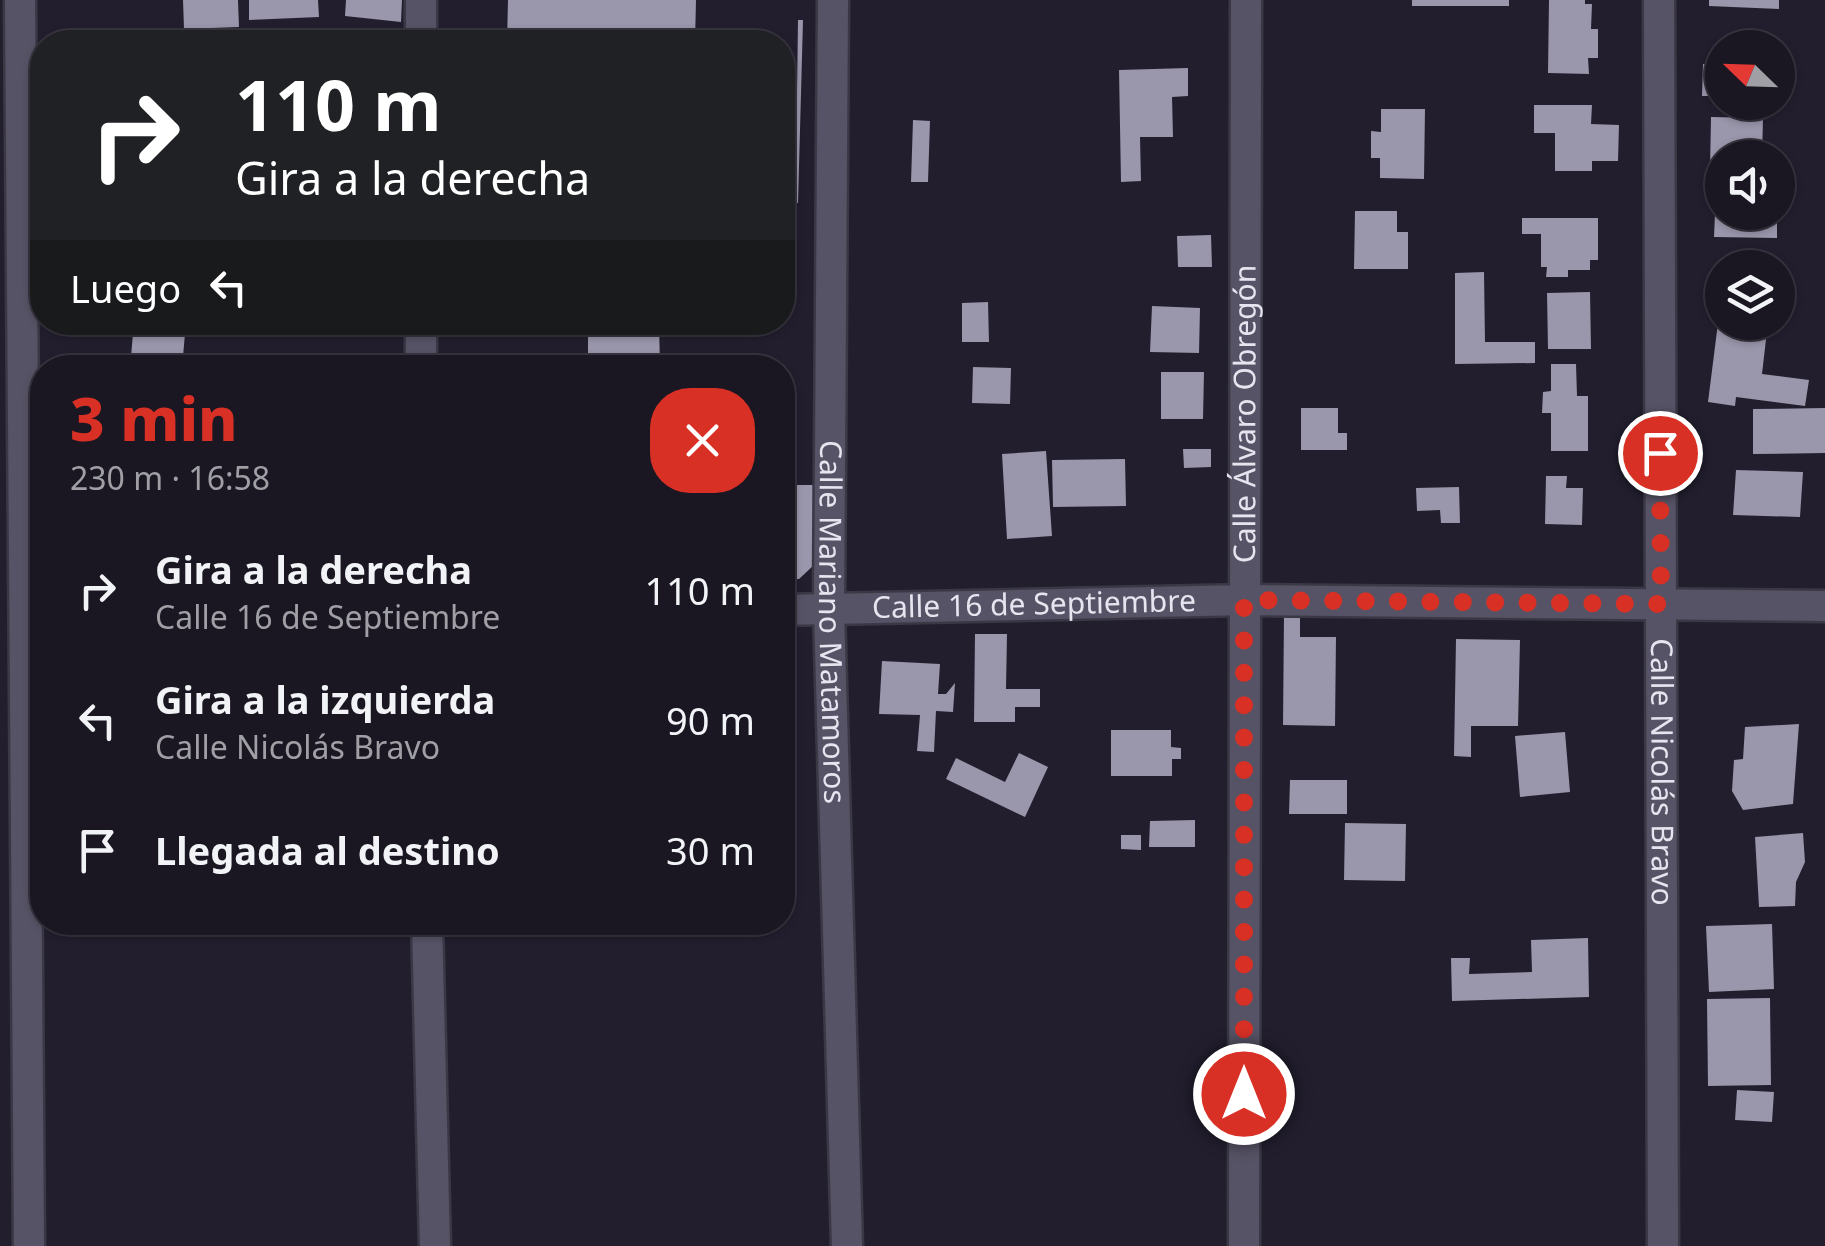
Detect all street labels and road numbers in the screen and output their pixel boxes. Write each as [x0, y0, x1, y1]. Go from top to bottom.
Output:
street label: Calle Álvaro Obregón [1223, 265, 1265, 563]
street label: Calle Mariano Matamoros [810, 440, 856, 804]
street label: Calle 16 de Septiembre [872, 579, 1196, 627]
street label: Calle Nicolás Bravo [1642, 638, 1684, 906]

